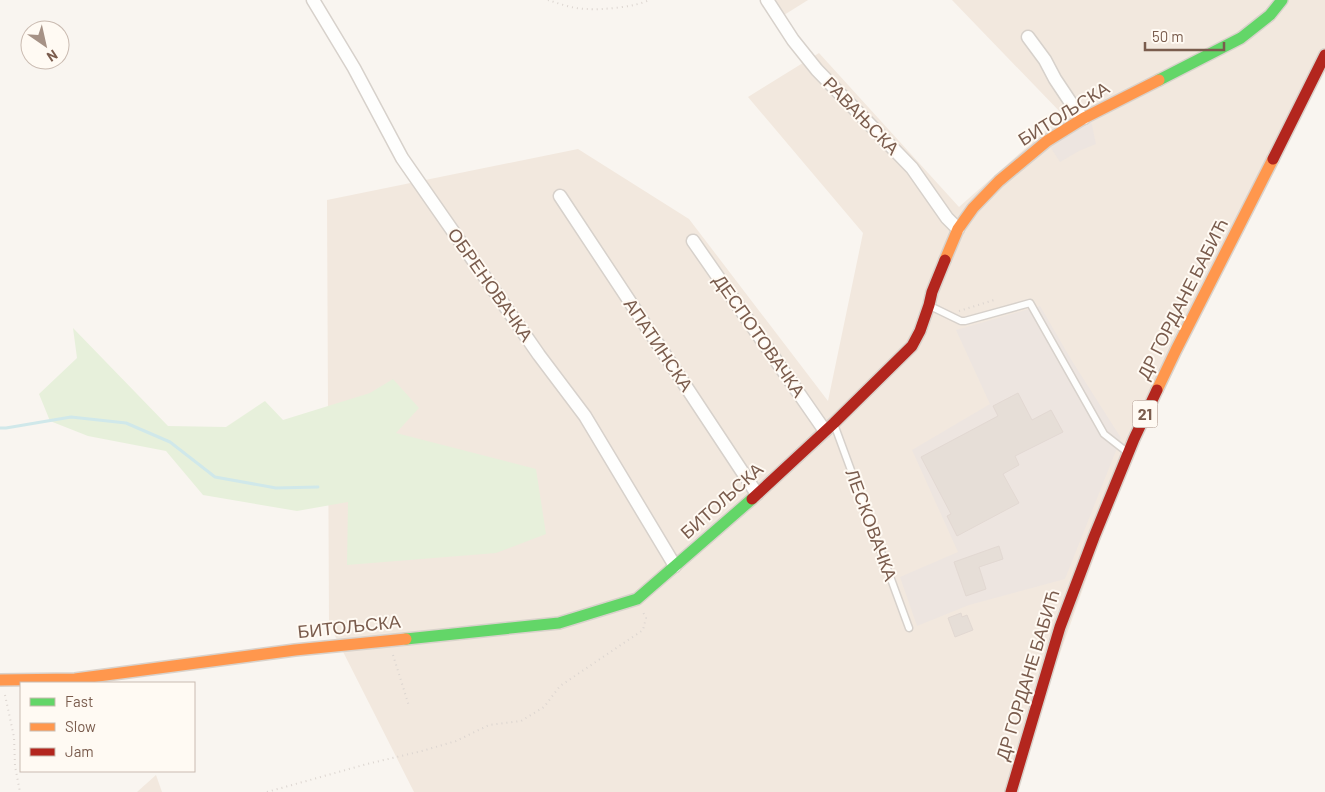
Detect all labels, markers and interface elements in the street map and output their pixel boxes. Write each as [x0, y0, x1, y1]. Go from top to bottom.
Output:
north arrow [20, 20, 70, 70]
scale bar [1145, 20, 1224, 52]
text: 50 m [1152, 27, 1184, 45]
text: N [44, 47, 61, 66]
street label: РАВАЊСКА [819, 72, 904, 159]
street label: БИТОЉСКА [1014, 76, 1113, 150]
street label: ДР ГОРДАНЕ БАБИЋ [1132, 214, 1232, 383]
street label: ОБРЕНОВАЧКА [444, 224, 538, 345]
street label: ДЕСПОТОВАЧКА [709, 270, 810, 401]
street label: АПАТИНСКА [620, 294, 698, 395]
road number: 21 [1132, 400, 1158, 428]
street label: БИТОЉСКА [676, 457, 767, 543]
street label: ЛЕСКОВАЧКА [841, 466, 902, 584]
street label: ДР ГОРДАНЕ БАБИЋ [991, 587, 1064, 763]
street label: БИТОЉСКА [296, 610, 401, 642]
legend [20, 682, 195, 772]
text: Fast [65, 692, 93, 710]
text: Slow [65, 717, 96, 735]
text: Jam [65, 742, 94, 760]

